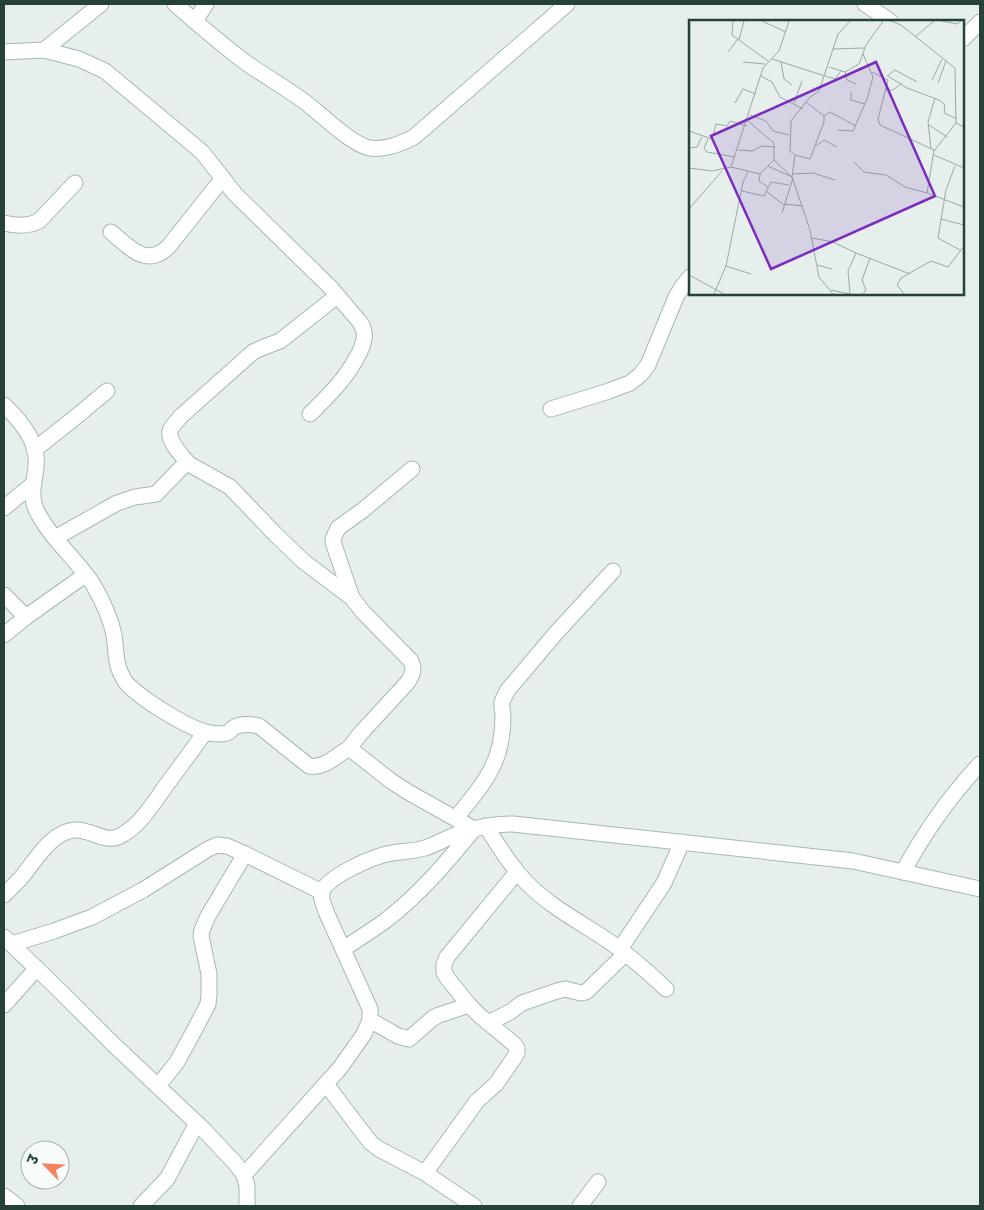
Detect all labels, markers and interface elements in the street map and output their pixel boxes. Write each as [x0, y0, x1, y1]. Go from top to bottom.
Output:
inset map [689, 20, 964, 295]
north arrow [20, 1140, 70, 1190]
text: उ [22, 1151, 44, 1168]

